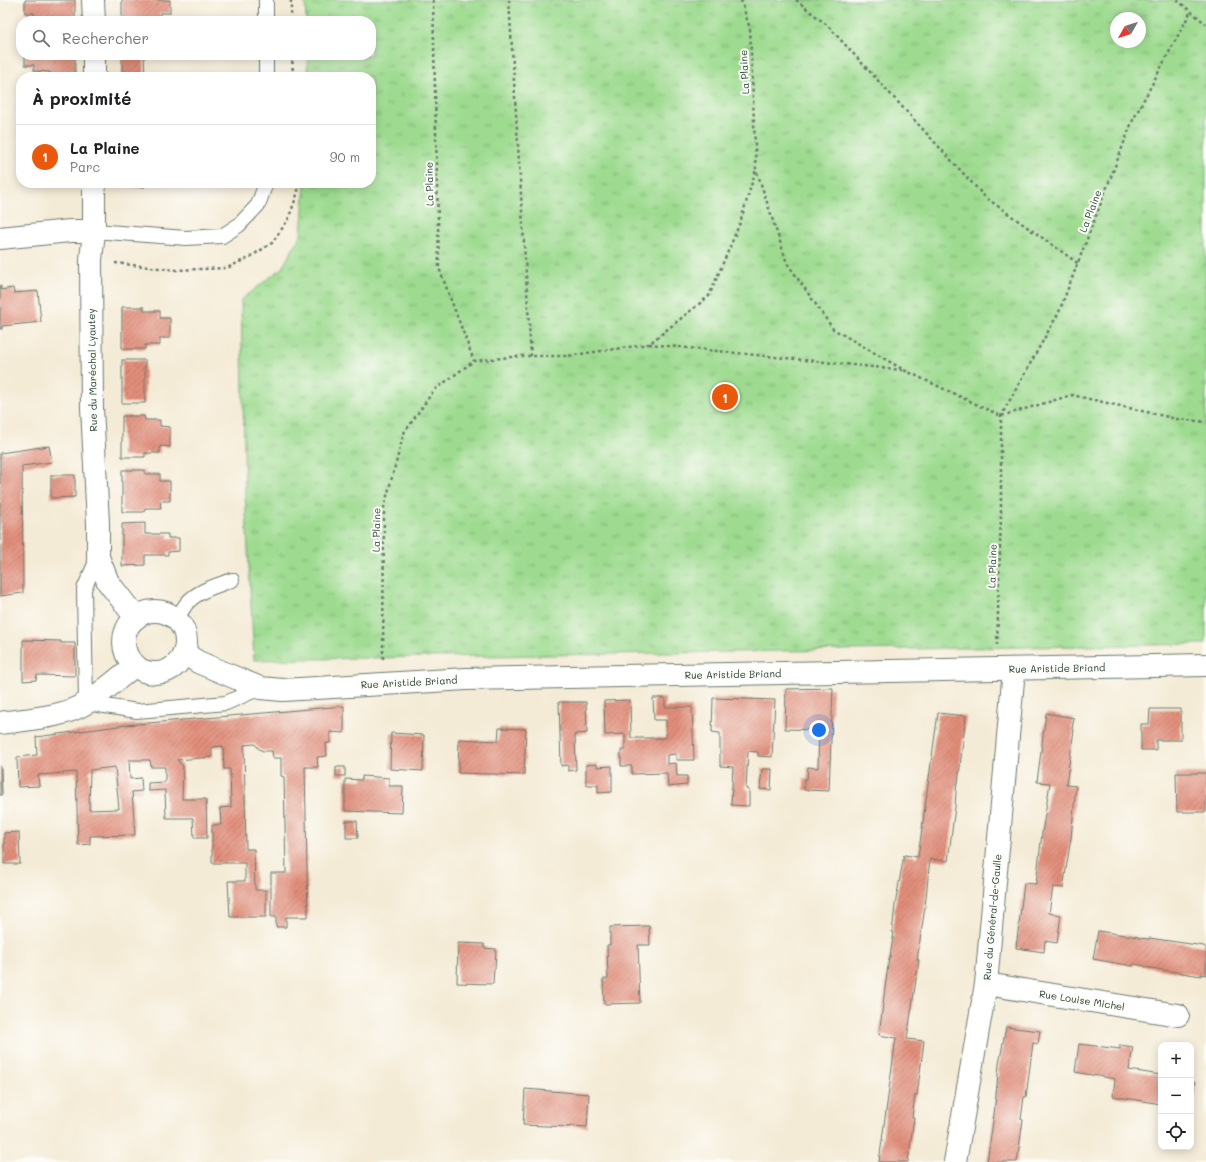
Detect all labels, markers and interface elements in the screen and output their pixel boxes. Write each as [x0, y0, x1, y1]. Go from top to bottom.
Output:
north arrow [1110, 12, 1146, 48]
search box [16, 16, 376, 60]
icon: search [30, 27, 52, 49]
text: Rechercher [62, 28, 149, 48]
street label: La Plaine [736, 49, 752, 95]
text: À proximité [32, 87, 131, 109]
text: La Plaine [70, 138, 139, 158]
text: 1 [42, 148, 48, 165]
text: 90 m [330, 148, 360, 165]
text: Parc [70, 158, 100, 175]
street label: La Plaine [422, 162, 436, 206]
street label: La Plaine [1076, 188, 1104, 234]
street label: Rue du Maréchal Lyautey [84, 308, 100, 432]
pin: 1 [712, 382, 738, 412]
street label: La Plaine [369, 508, 383, 552]
street label: La Plaine [984, 544, 1000, 588]
street label: Rue Aristide Briand [1009, 660, 1105, 676]
street label: Rue Aristide Briand [685, 666, 781, 682]
street label: Rue Aristide Briand [360, 672, 458, 692]
your location [809, 720, 829, 740]
street label: Rue du Général-de-Gaulle [980, 853, 1004, 981]
street label: Rue Louise Michel [1038, 986, 1126, 1014]
map controls [1158, 1042, 1194, 1150]
button: + [1158, 1042, 1194, 1078]
button: − [1158, 1078, 1194, 1114]
button: locate [1158, 1114, 1194, 1150]

